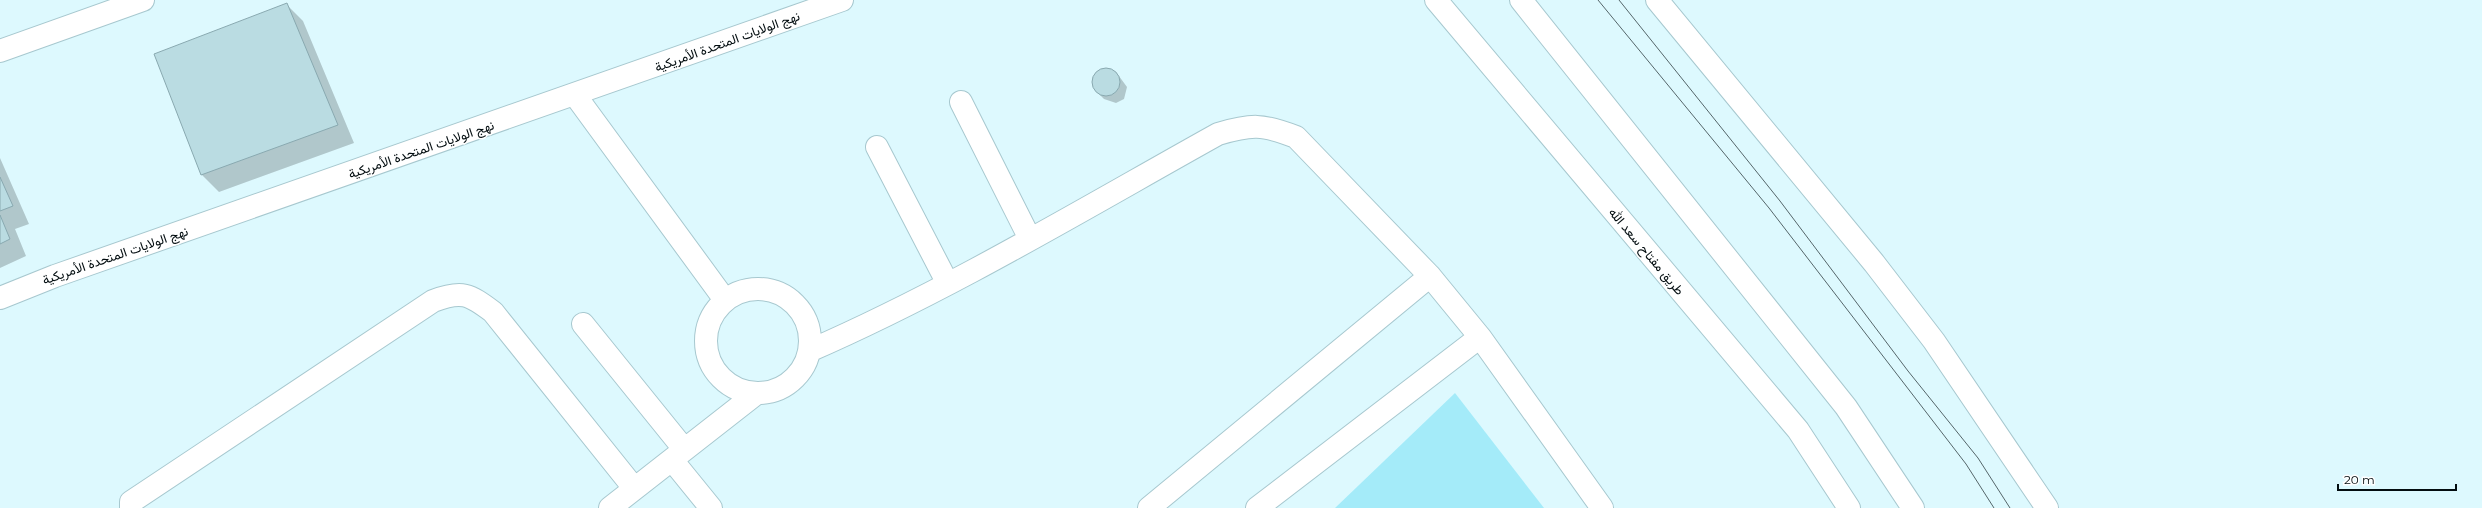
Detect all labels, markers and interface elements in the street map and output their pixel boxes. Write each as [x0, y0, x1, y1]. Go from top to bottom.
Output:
street label: نهج الولايات المتحدة الأمريكية [652, 7, 803, 77]
street label: نهج الولايات المتحدة الأمريكية [346, 116, 497, 183]
street label: طريق مفتاح سعد الله [1604, 204, 1688, 299]
street label: نهج الولايات المتحدة الأمريكية [40, 222, 191, 289]
scale bar [2338, 466, 2456, 492]
text: 20 m [2344, 472, 2375, 487]

